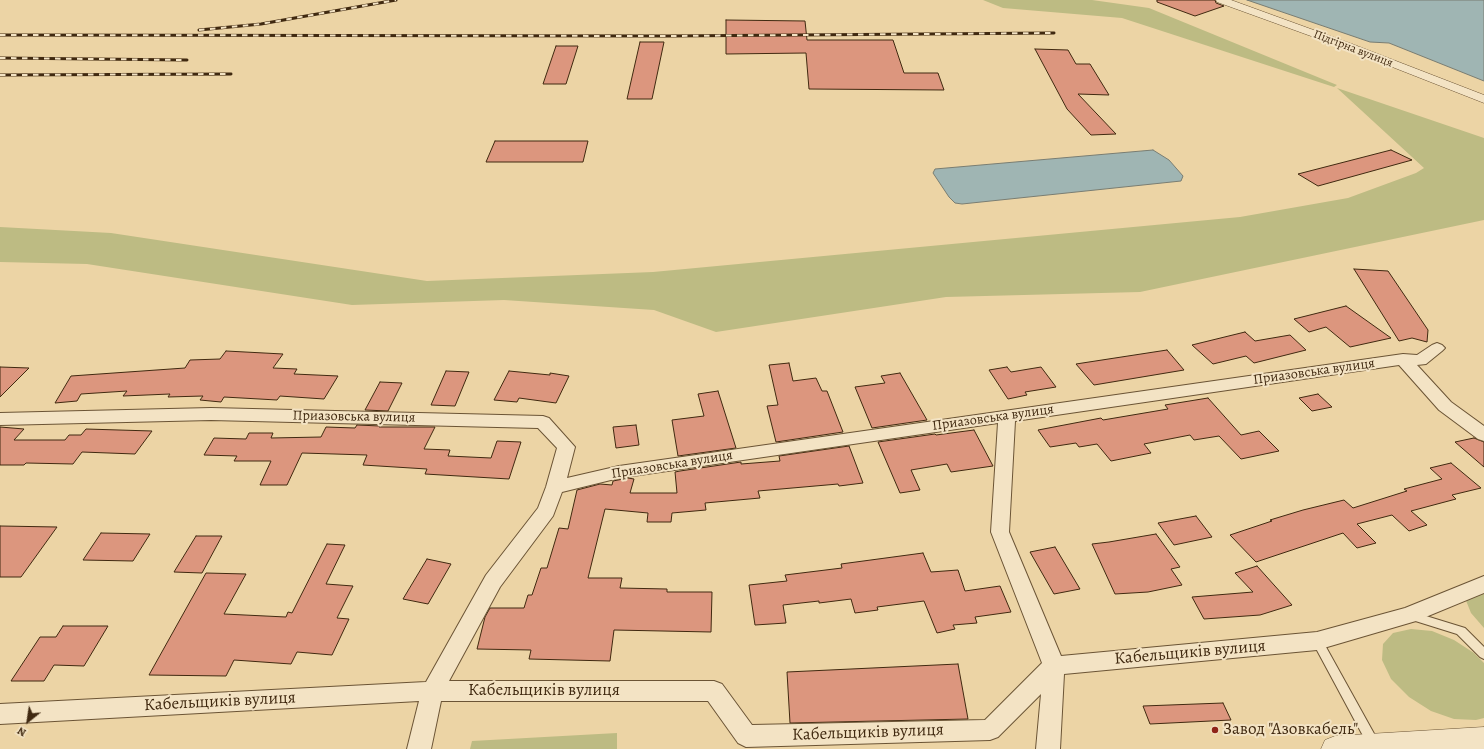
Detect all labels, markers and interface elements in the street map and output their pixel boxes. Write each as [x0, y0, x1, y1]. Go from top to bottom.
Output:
street label: Підгірна вулиця [1311, 27, 1395, 71]
street label: Приазовська вулиця [1252, 355, 1376, 389]
street label: Приазовська вулиця [931, 401, 1055, 435]
street label: Приазовська вулиця [292, 408, 416, 426]
street label: Приазовська вулиця [610, 447, 734, 483]
street label: Кабельщиків вулиця [1113, 636, 1267, 670]
street label: Кабельщиків вулиця [468, 681, 620, 701]
street label: Кабельщиків вулиця [144, 688, 296, 716]
north arrow [8, 701, 48, 741]
street label: Кабельщиків вулиця [792, 720, 944, 746]
place label: Завод "Азовкабель" [1223, 720, 1358, 740]
text: N [15, 723, 29, 740]
marker: Завод "Азовкабель" [1210, 725, 1220, 735]

